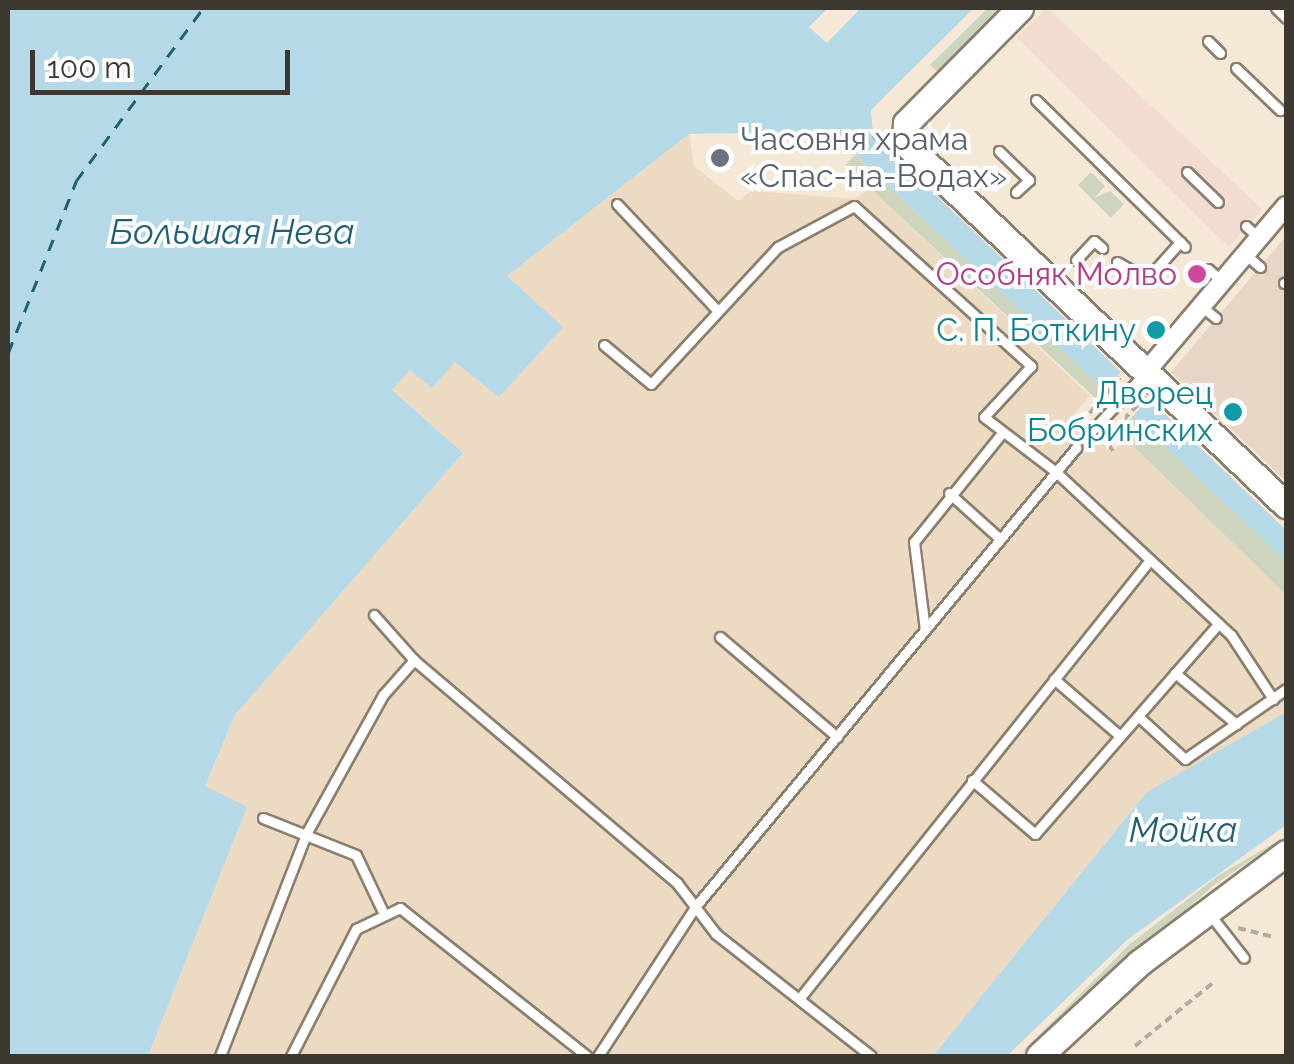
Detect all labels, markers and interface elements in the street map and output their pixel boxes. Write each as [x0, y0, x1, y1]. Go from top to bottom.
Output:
scale bar [35, 30, 295, 92]
text: 100 m [47, 50, 132, 85]
place label: Часовня храма «Спас-на-Водах» [740, 121, 1007, 196]
marker: Часовня храма «Спас-на-Водах» [709, 147, 731, 169]
water label: Большая Нева [110, 211, 354, 253]
place label: Особняк Молво [936, 255, 1177, 293]
marker: Особняк Молво [1186, 263, 1208, 285]
place label: С. П. Боткину [936, 311, 1136, 349]
marker: С. П. Боткину [1145, 319, 1167, 341]
place label: Дворец Бобринских [1027, 375, 1213, 450]
marker: Дворец Бобринских [1222, 401, 1244, 423]
water label: Мойка [1129, 809, 1237, 851]

